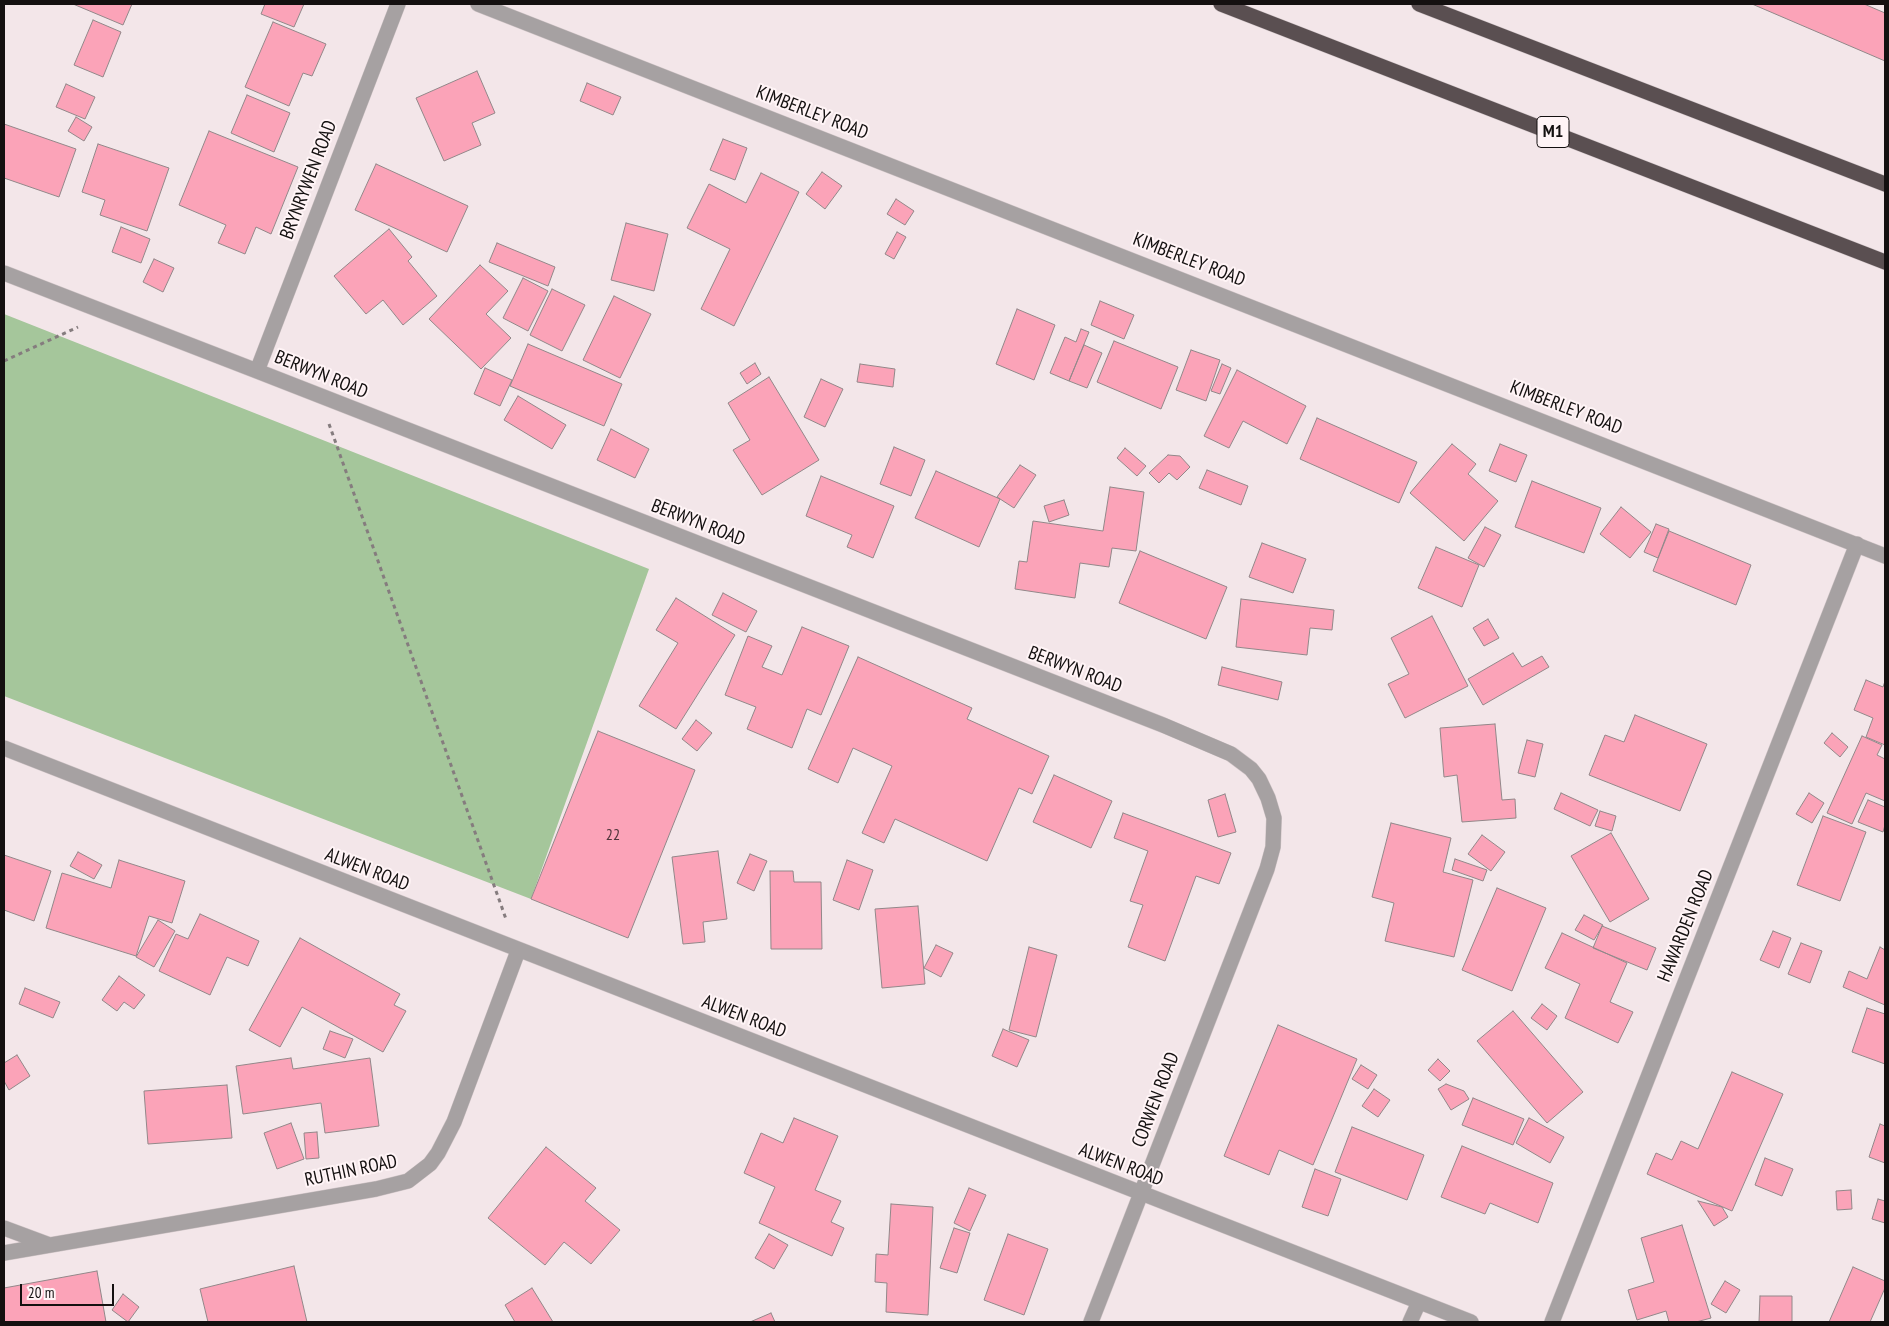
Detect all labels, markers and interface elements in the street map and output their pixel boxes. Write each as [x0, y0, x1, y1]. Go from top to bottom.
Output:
street label: KIMBERLEY ROAD [753, 81, 871, 145]
road number: M1 [1537, 116, 1569, 148]
street label: BRYNRYWEN ROAD [276, 117, 342, 243]
street label: KIMBERLEY ROAD [1130, 228, 1248, 292]
street label: BERWYN ROAD [271, 346, 371, 404]
street label: KIMBERLEY ROAD [1507, 376, 1625, 440]
street label: BERWYN ROAD [648, 495, 748, 551]
street label: BERWYN ROAD [1025, 642, 1125, 698]
house number: 22 [606, 825, 620, 845]
street label: ALWEN ROAD [322, 844, 412, 896]
street label: HAWARDEN ROAD [1653, 867, 1719, 985]
street label: ALWEN ROAD [699, 991, 789, 1043]
street label: CORWEN ROAD [1127, 1049, 1185, 1151]
street label: ALWEN ROAD [1076, 1139, 1166, 1191]
street label: RUTHIN ROAD [303, 1150, 399, 1192]
scale bar [22, 1274, 116, 1306]
text: 20 m [28, 1283, 54, 1302]

